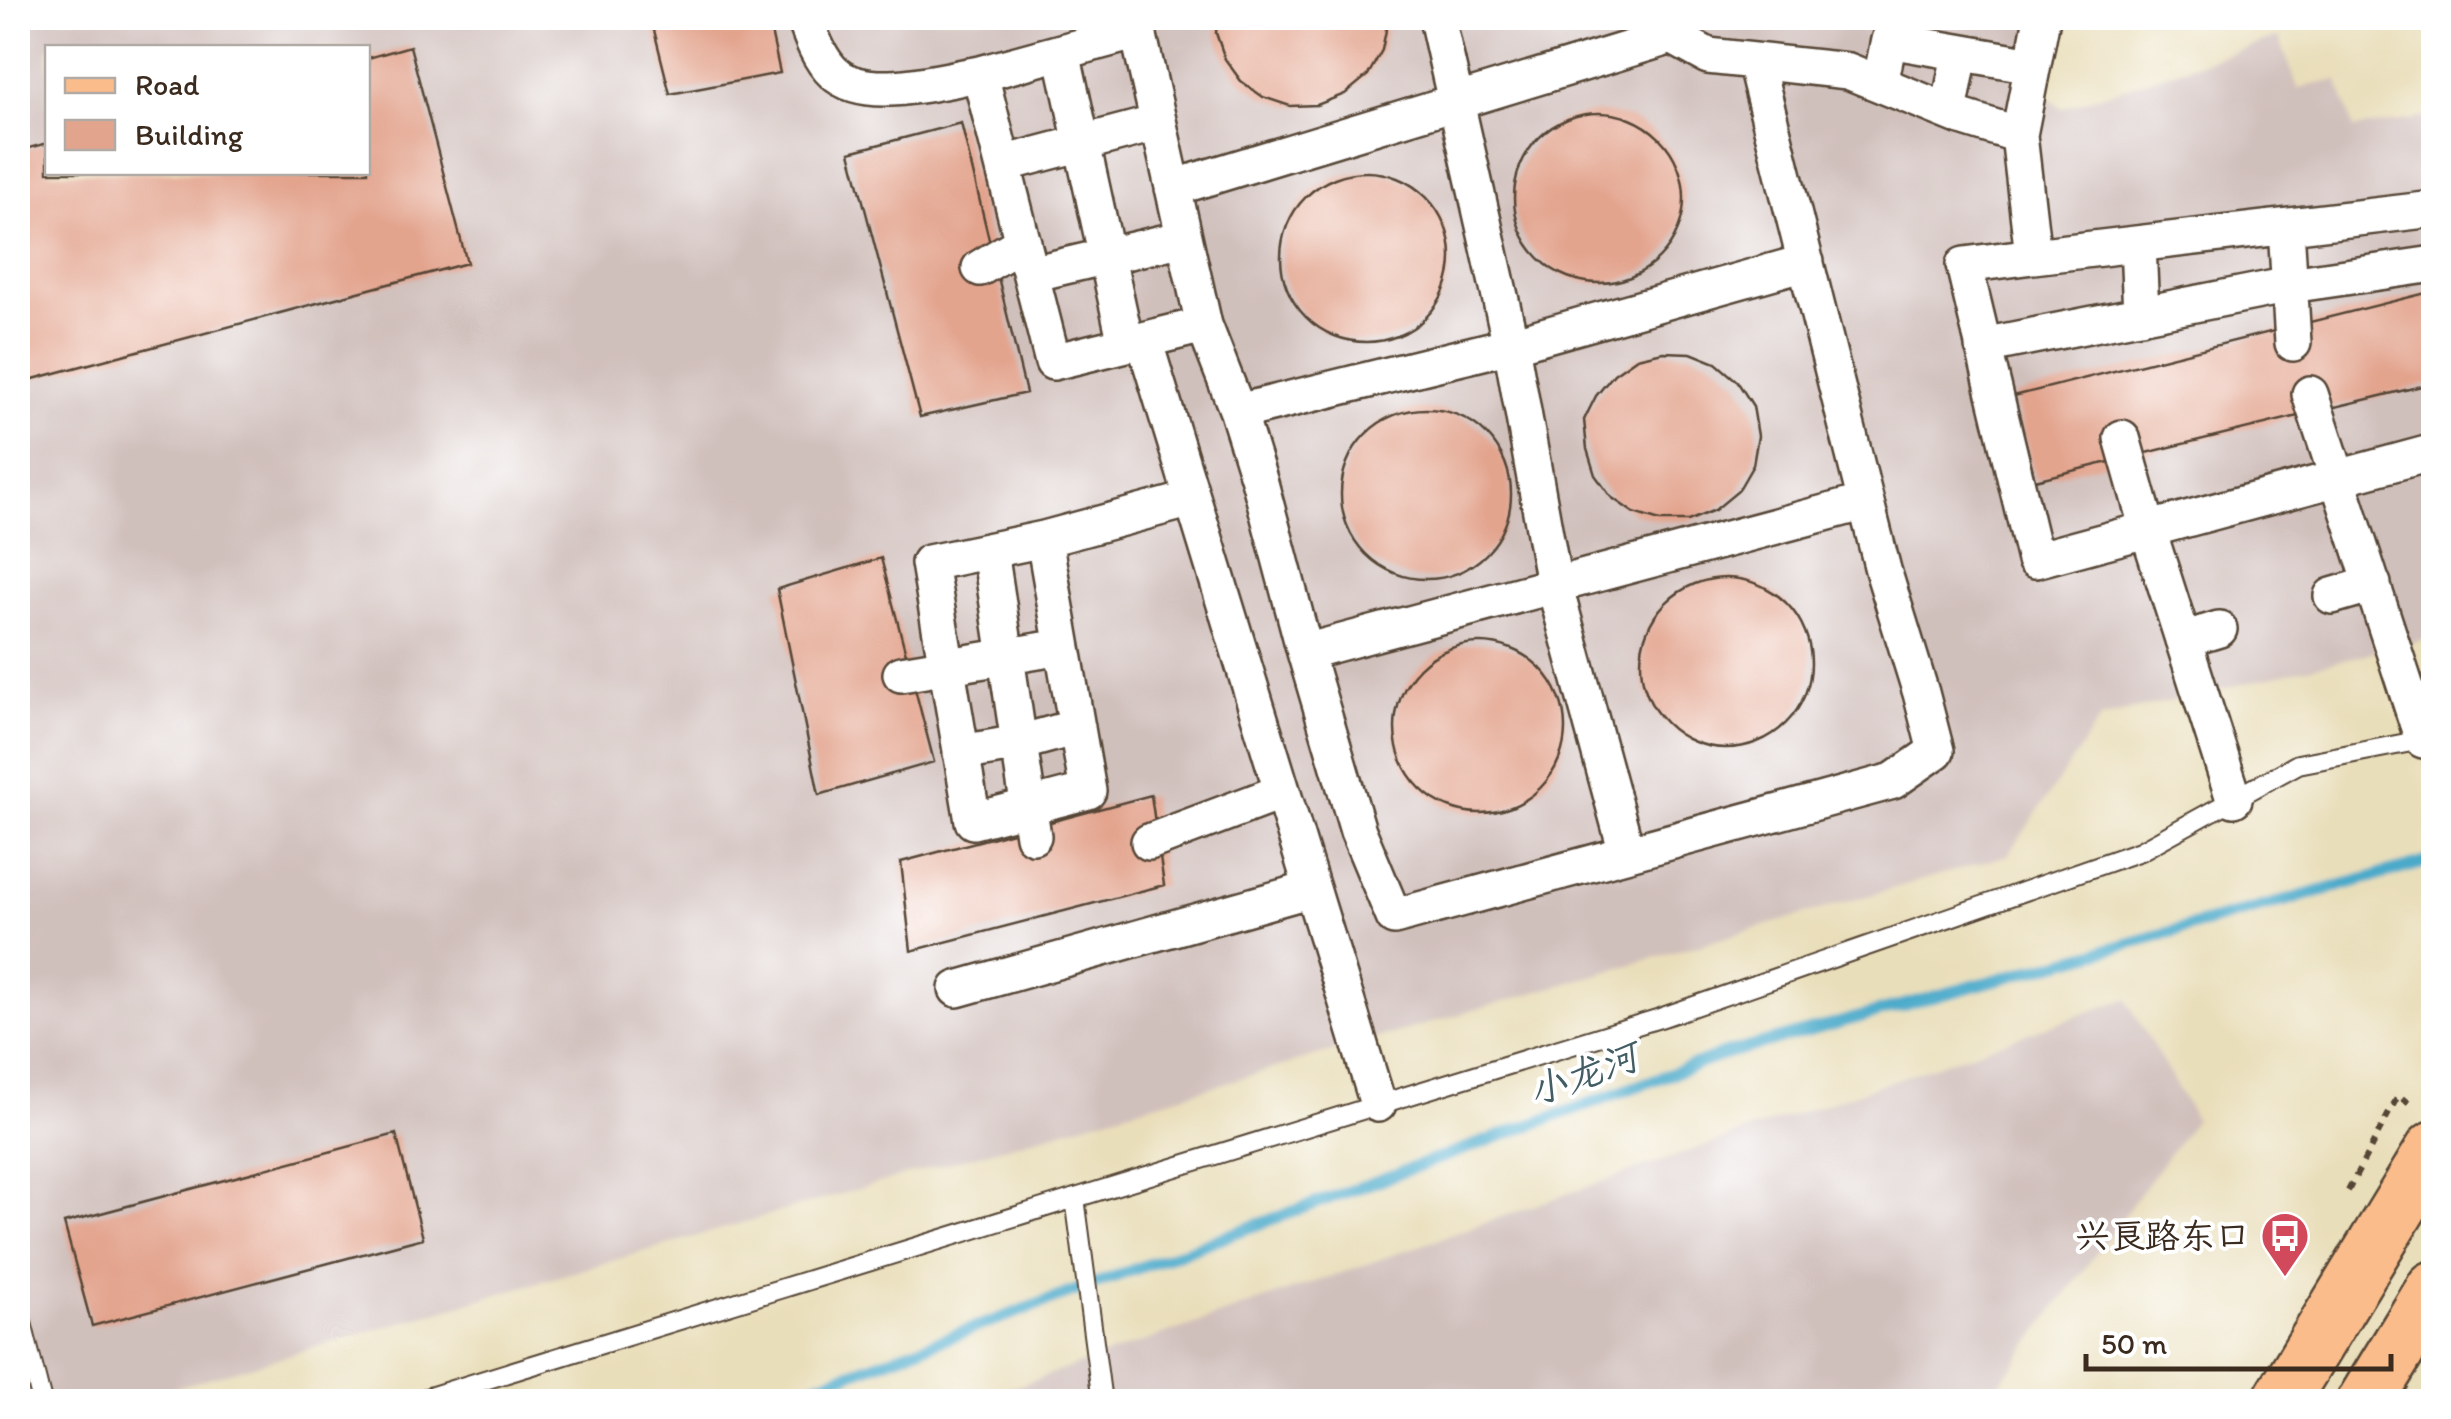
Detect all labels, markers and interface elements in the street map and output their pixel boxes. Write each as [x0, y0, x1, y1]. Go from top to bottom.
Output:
legend [45, 45, 370, 175]
text: Road [135, 66, 200, 103]
text: Building [135, 116, 244, 153]
water label: 小龙河 [1522, 1031, 1650, 1115]
bus stop icon: 兴良路东口 [2259, 1210, 2311, 1278]
place label: 兴良路东口 [2075, 1215, 2250, 1257]
scale bar [2086, 1309, 2391, 1371]
text: 50 m [2101, 1325, 2167, 1362]

